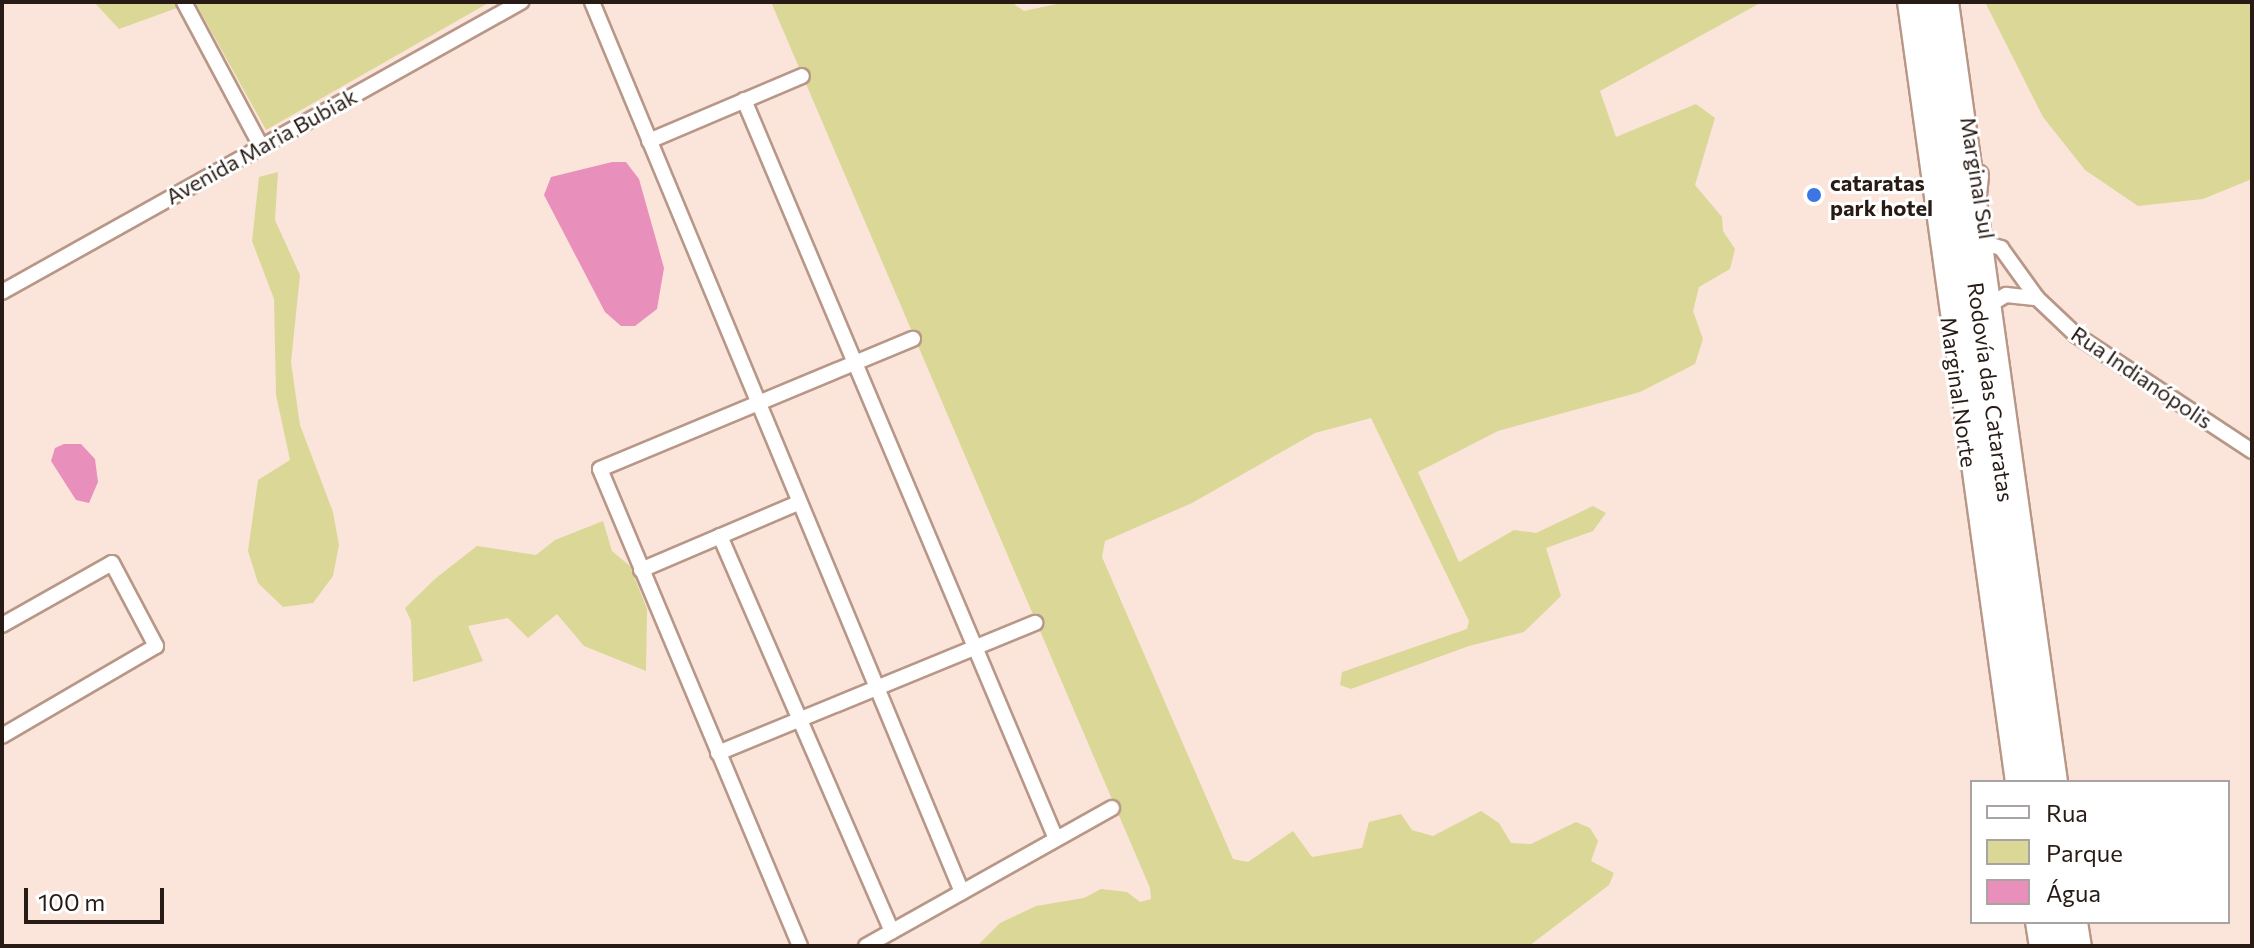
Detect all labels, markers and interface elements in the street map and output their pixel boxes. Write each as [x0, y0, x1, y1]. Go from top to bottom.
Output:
street label: Avenida Maria Bubiak [161, 82, 361, 210]
street label: Marginal Sul [1955, 115, 2001, 241]
place label: cataratas park hotel [1830, 169, 1933, 220]
marker: cataratas park hotel [1805, 186, 1823, 204]
street label: Rodovía das Cataratas [1963, 281, 2019, 503]
street label: Marginal Norte [1935, 315, 1983, 469]
street label: Rua Indianópolis [2066, 320, 2218, 434]
legend [1970, 780, 2230, 924]
text: Rua [2046, 798, 2088, 827]
text: Parque [2046, 838, 2123, 867]
scale bar [28, 872, 168, 922]
text: Água [2046, 878, 2101, 907]
text: 100 m [38, 887, 105, 916]

